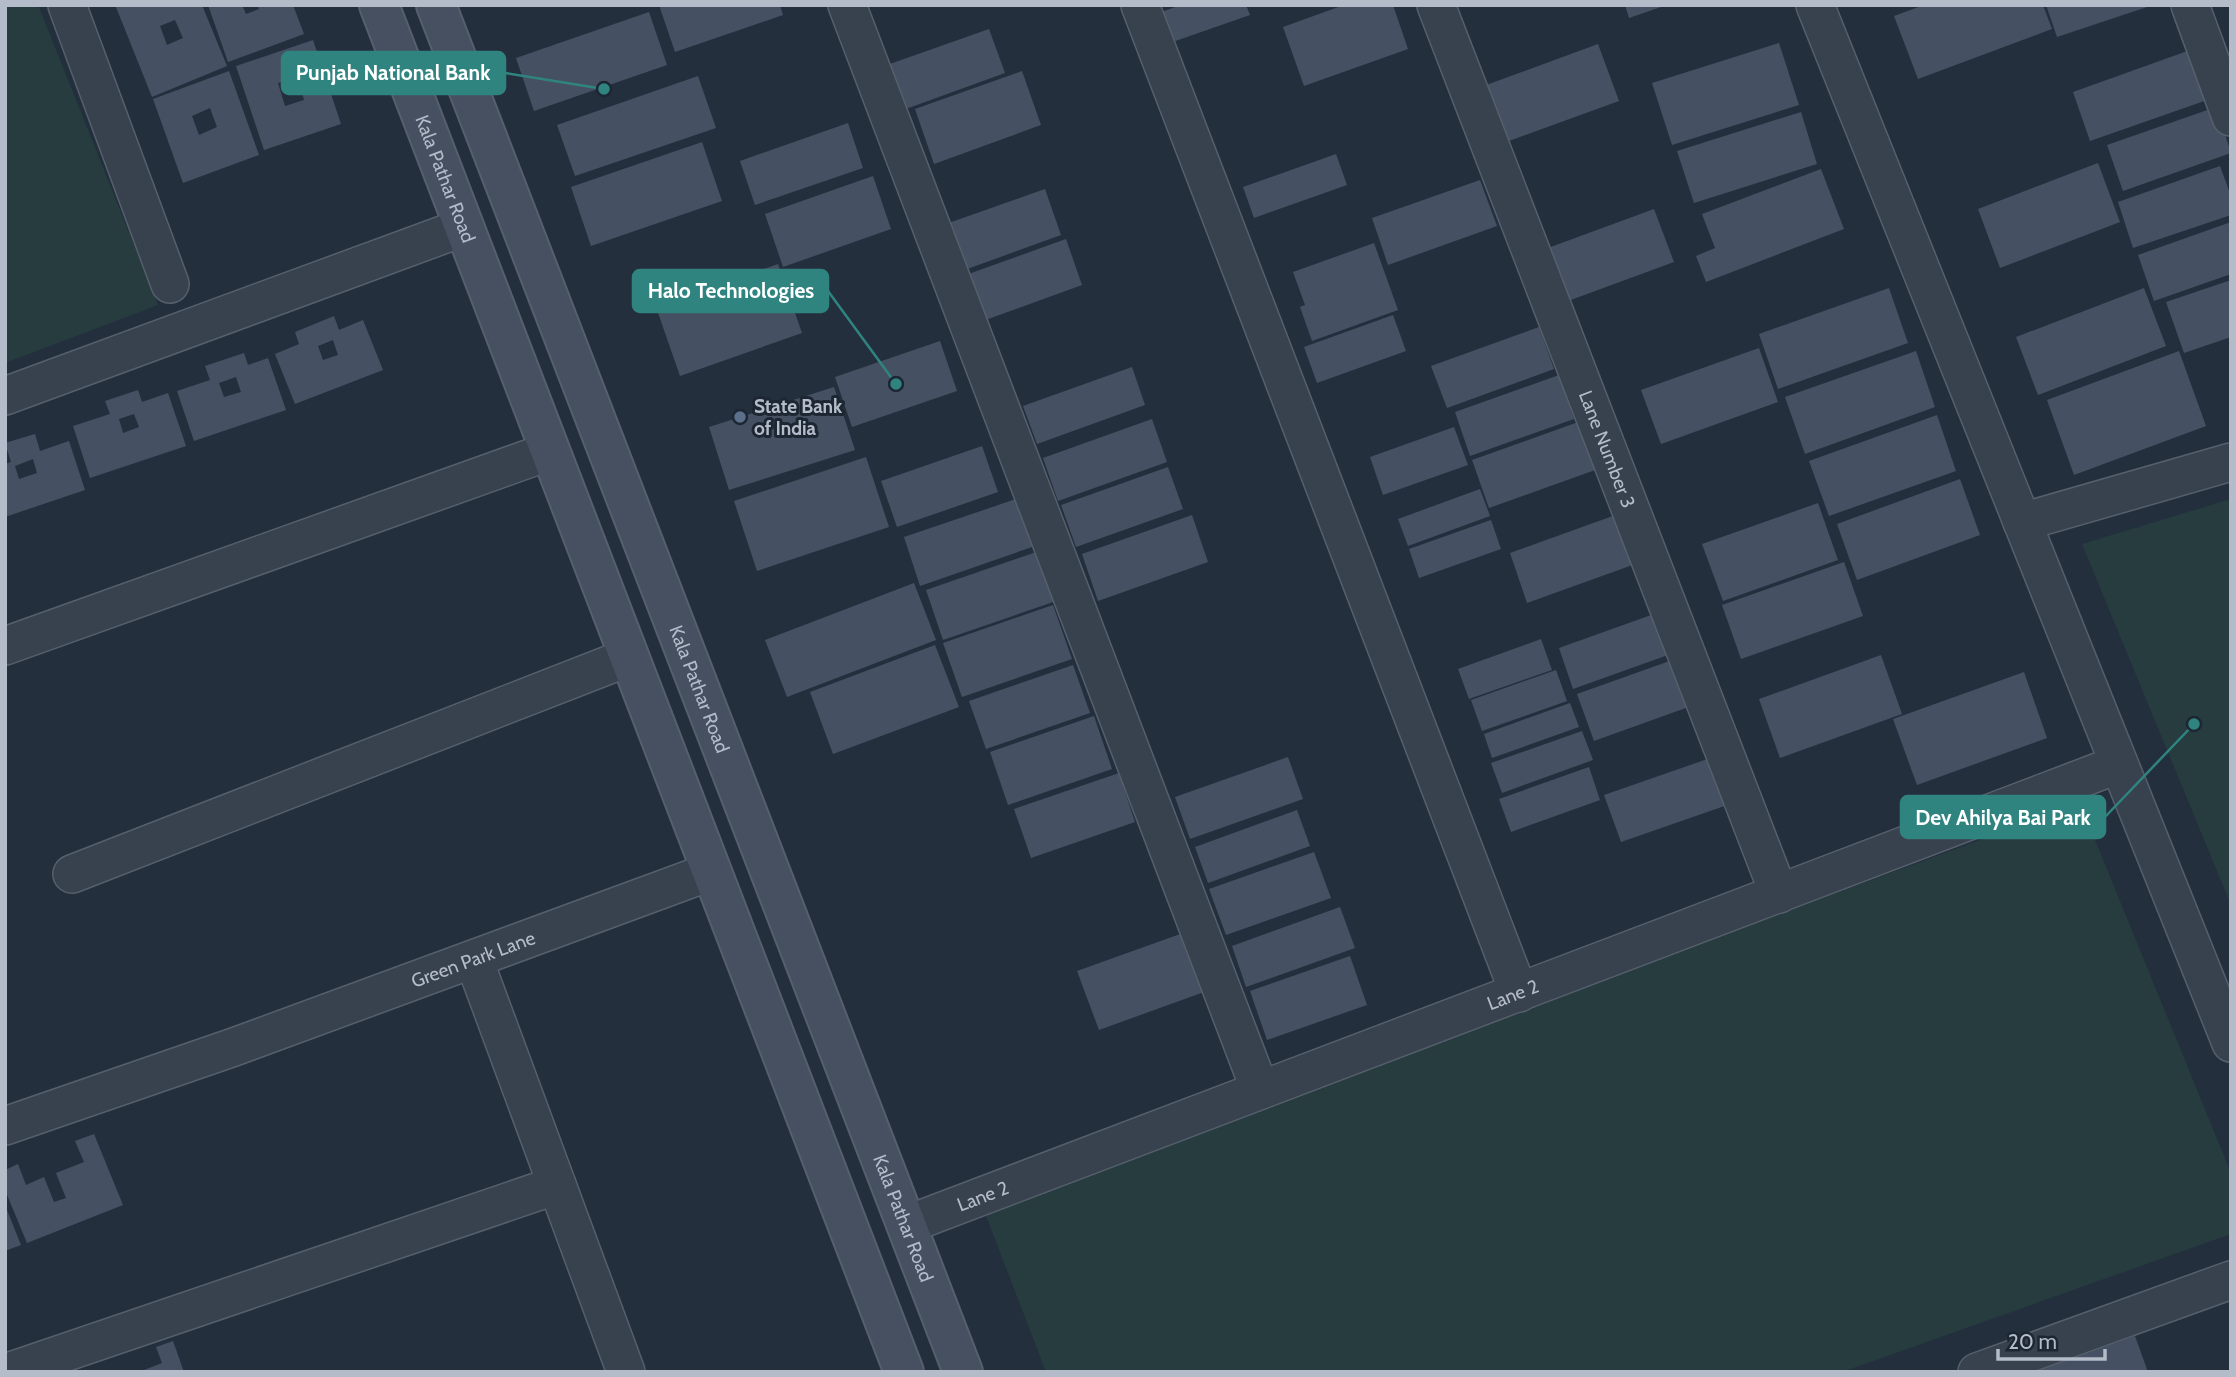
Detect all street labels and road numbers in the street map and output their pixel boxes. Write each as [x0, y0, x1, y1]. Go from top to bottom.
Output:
street label: Kala Pathar Road [410, 112, 480, 246]
street label: Lane Number 3 [1574, 387, 1640, 511]
street label: Kala Pathar Road [664, 622, 734, 756]
street label: Green Park Lane [408, 926, 539, 993]
street label: Lane 2 [1484, 975, 1542, 1015]
street label: Kala Pathar Road [868, 1151, 938, 1285]
street label: Lane 2 [954, 1176, 1012, 1217]

